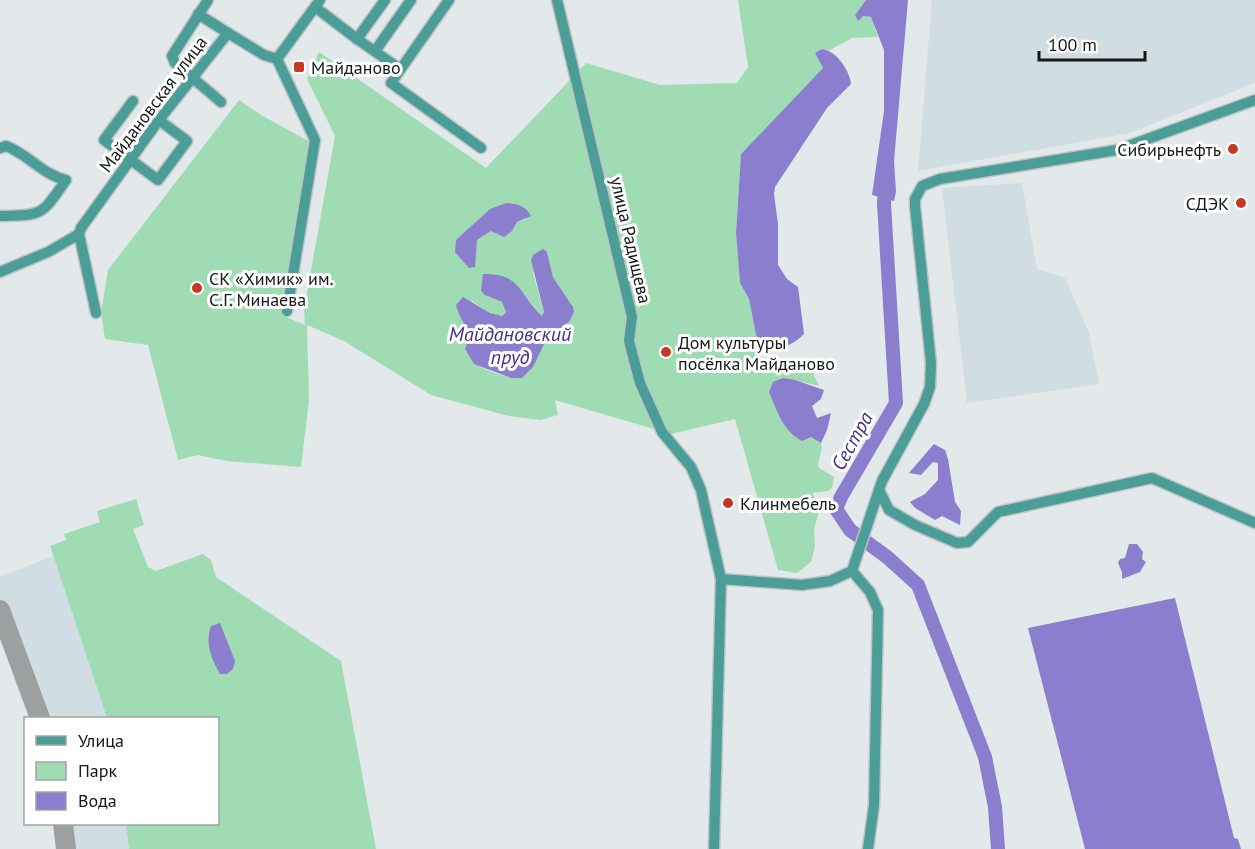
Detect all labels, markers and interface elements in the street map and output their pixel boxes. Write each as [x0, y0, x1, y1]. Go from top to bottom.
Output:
scale bar [1039, 24, 1146, 62]
street label: Майдановская улица [94, 31, 212, 177]
text: 100 m [1048, 33, 1097, 56]
place label: Майданово [311, 56, 401, 79]
marker: Майданово [292, 60, 306, 74]
place label: Сибирьнефть [1117, 138, 1221, 161]
marker: Сибирьнефть [1226, 142, 1240, 156]
street label: улица Радищева [605, 174, 657, 306]
place label: СДЭК [1186, 192, 1229, 215]
marker: СДЭК [1234, 196, 1248, 210]
place label: СК «Химик» им. С.Г. Минаева [209, 267, 333, 311]
marker: СК «Химик» им. С.Г. Минаева [190, 281, 204, 295]
water label: Майдановский пруд [449, 321, 571, 370]
place label: Дом культуры посёлка Майданово [678, 331, 835, 375]
marker: Дом культуры посёлка Майданово [659, 345, 673, 359]
water label: Сестра [825, 407, 879, 475]
place label: Клинмебель [740, 492, 836, 515]
marker: Клинмебель [721, 496, 735, 510]
legend [24, 717, 219, 825]
text: Улица [78, 729, 124, 752]
text: Парк [78, 759, 118, 782]
text: Вода [78, 789, 117, 812]

